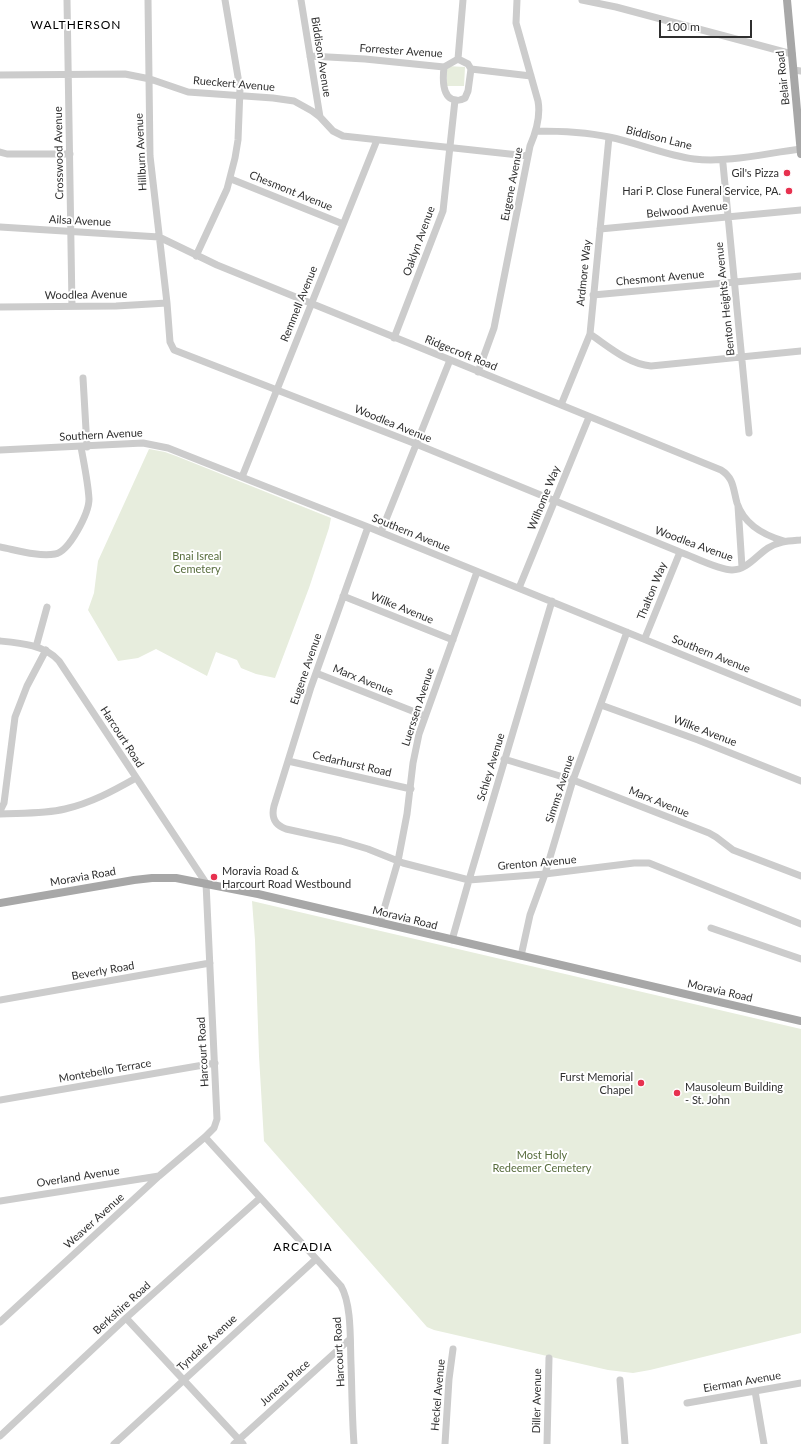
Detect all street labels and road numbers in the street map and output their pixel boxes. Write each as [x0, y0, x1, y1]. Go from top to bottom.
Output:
street label: Biddison Avenue [308, 16, 334, 98]
street label: Forrester Avenue [359, 42, 443, 60]
street label: Belair Road [774, 50, 792, 106]
street label: Rueckert Avenue [193, 74, 275, 94]
street label: Crosswood Avenue [52, 106, 66, 200]
street label: Hillburn Avenue [132, 113, 150, 191]
street label: Biddison Lane [625, 123, 693, 153]
street label: Eugene Avenue [498, 146, 526, 222]
street label: Chesmont Avenue [247, 168, 335, 214]
street label: Belwood Avenue [646, 199, 728, 221]
street label: Oaklyn Avenue [400, 204, 438, 278]
street label: Ailsa Avenue [49, 213, 111, 229]
street label: Ardmore Way [574, 239, 594, 307]
street label: Benton Heights Avenue [712, 241, 738, 357]
street label: Remmell Avenue [278, 264, 320, 344]
street label: Chesmont Avenue [615, 268, 705, 288]
street label: Woodlea Avenue [45, 288, 127, 302]
street label: Ridgecroft Road [423, 332, 499, 374]
street label: Woodlea Avenue [352, 402, 434, 446]
street label: Southern Avenue [59, 426, 143, 444]
street label: Wilhome Way [525, 464, 563, 532]
street label: Southern Avenue [370, 511, 452, 555]
street label: Woodlea Avenue [653, 524, 735, 564]
street label: Thalton Way [634, 560, 670, 622]
street label: Wilke Avenue [369, 589, 435, 627]
street label: Eugene Avenue [288, 631, 324, 707]
street label: Southern Avenue [670, 632, 752, 676]
street label: Marx Avenue [331, 662, 395, 698]
street label: Luerssen Avenue [399, 666, 437, 748]
street label: Harcourt Road [97, 704, 147, 770]
street label: Wilke Avenue [671, 713, 739, 749]
street label: Schley Avenue [474, 731, 508, 803]
street label: Cedarhurst Road [311, 748, 393, 780]
street label: Simms Avenue [543, 753, 577, 825]
street label: Marx Avenue [627, 784, 691, 820]
street label: Grenton Avenue [497, 853, 577, 873]
street label: Moravia Road [49, 865, 117, 889]
street label: Moravia Road [371, 904, 439, 932]
street label: Beverly Road [71, 959, 135, 983]
street label: Moravia Road [686, 977, 754, 1005]
street label: Harcourt Road [195, 1017, 211, 1087]
street label: Montebello Terrace [58, 1056, 152, 1086]
street label: Overland Avenue [36, 1164, 120, 1190]
street label: Weaver Avenue [61, 1191, 127, 1251]
street label: Berkshire Road [91, 1279, 153, 1337]
street label: Tyndale Avenue [174, 1312, 240, 1374]
street label: Harcourt Road [331, 1317, 347, 1387]
street label: Juneau Place [257, 1357, 313, 1409]
street label: Heckel Avenue [428, 1358, 448, 1432]
street label: Diller Avenue [530, 1368, 544, 1434]
street label: Eierman Avenue [702, 1369, 782, 1395]

